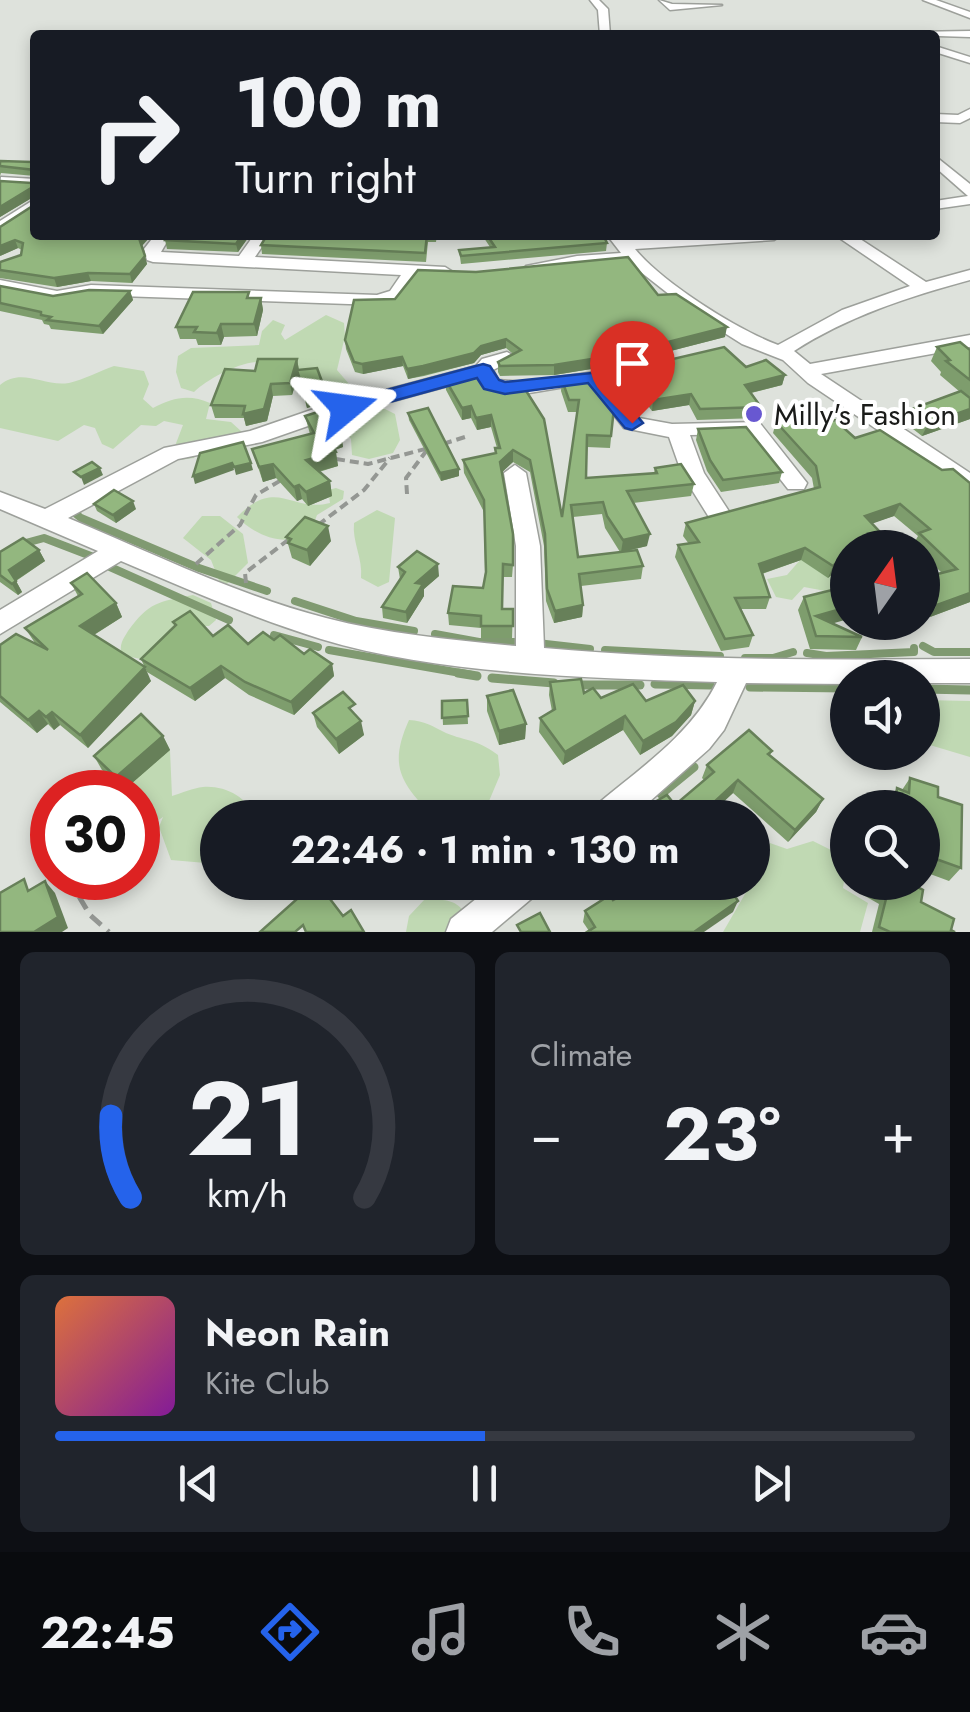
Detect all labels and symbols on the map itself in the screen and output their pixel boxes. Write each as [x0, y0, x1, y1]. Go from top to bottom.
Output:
pin [590, 321, 675, 424]
position arrow [294, 356, 398, 460]
place label: Milly's Fashion [774, 393, 956, 436]
marker: Milly's Fashion [743, 403, 765, 425]
north arrow [830, 530, 940, 640]
speed limit sign: 30 [30, 770, 160, 900]

